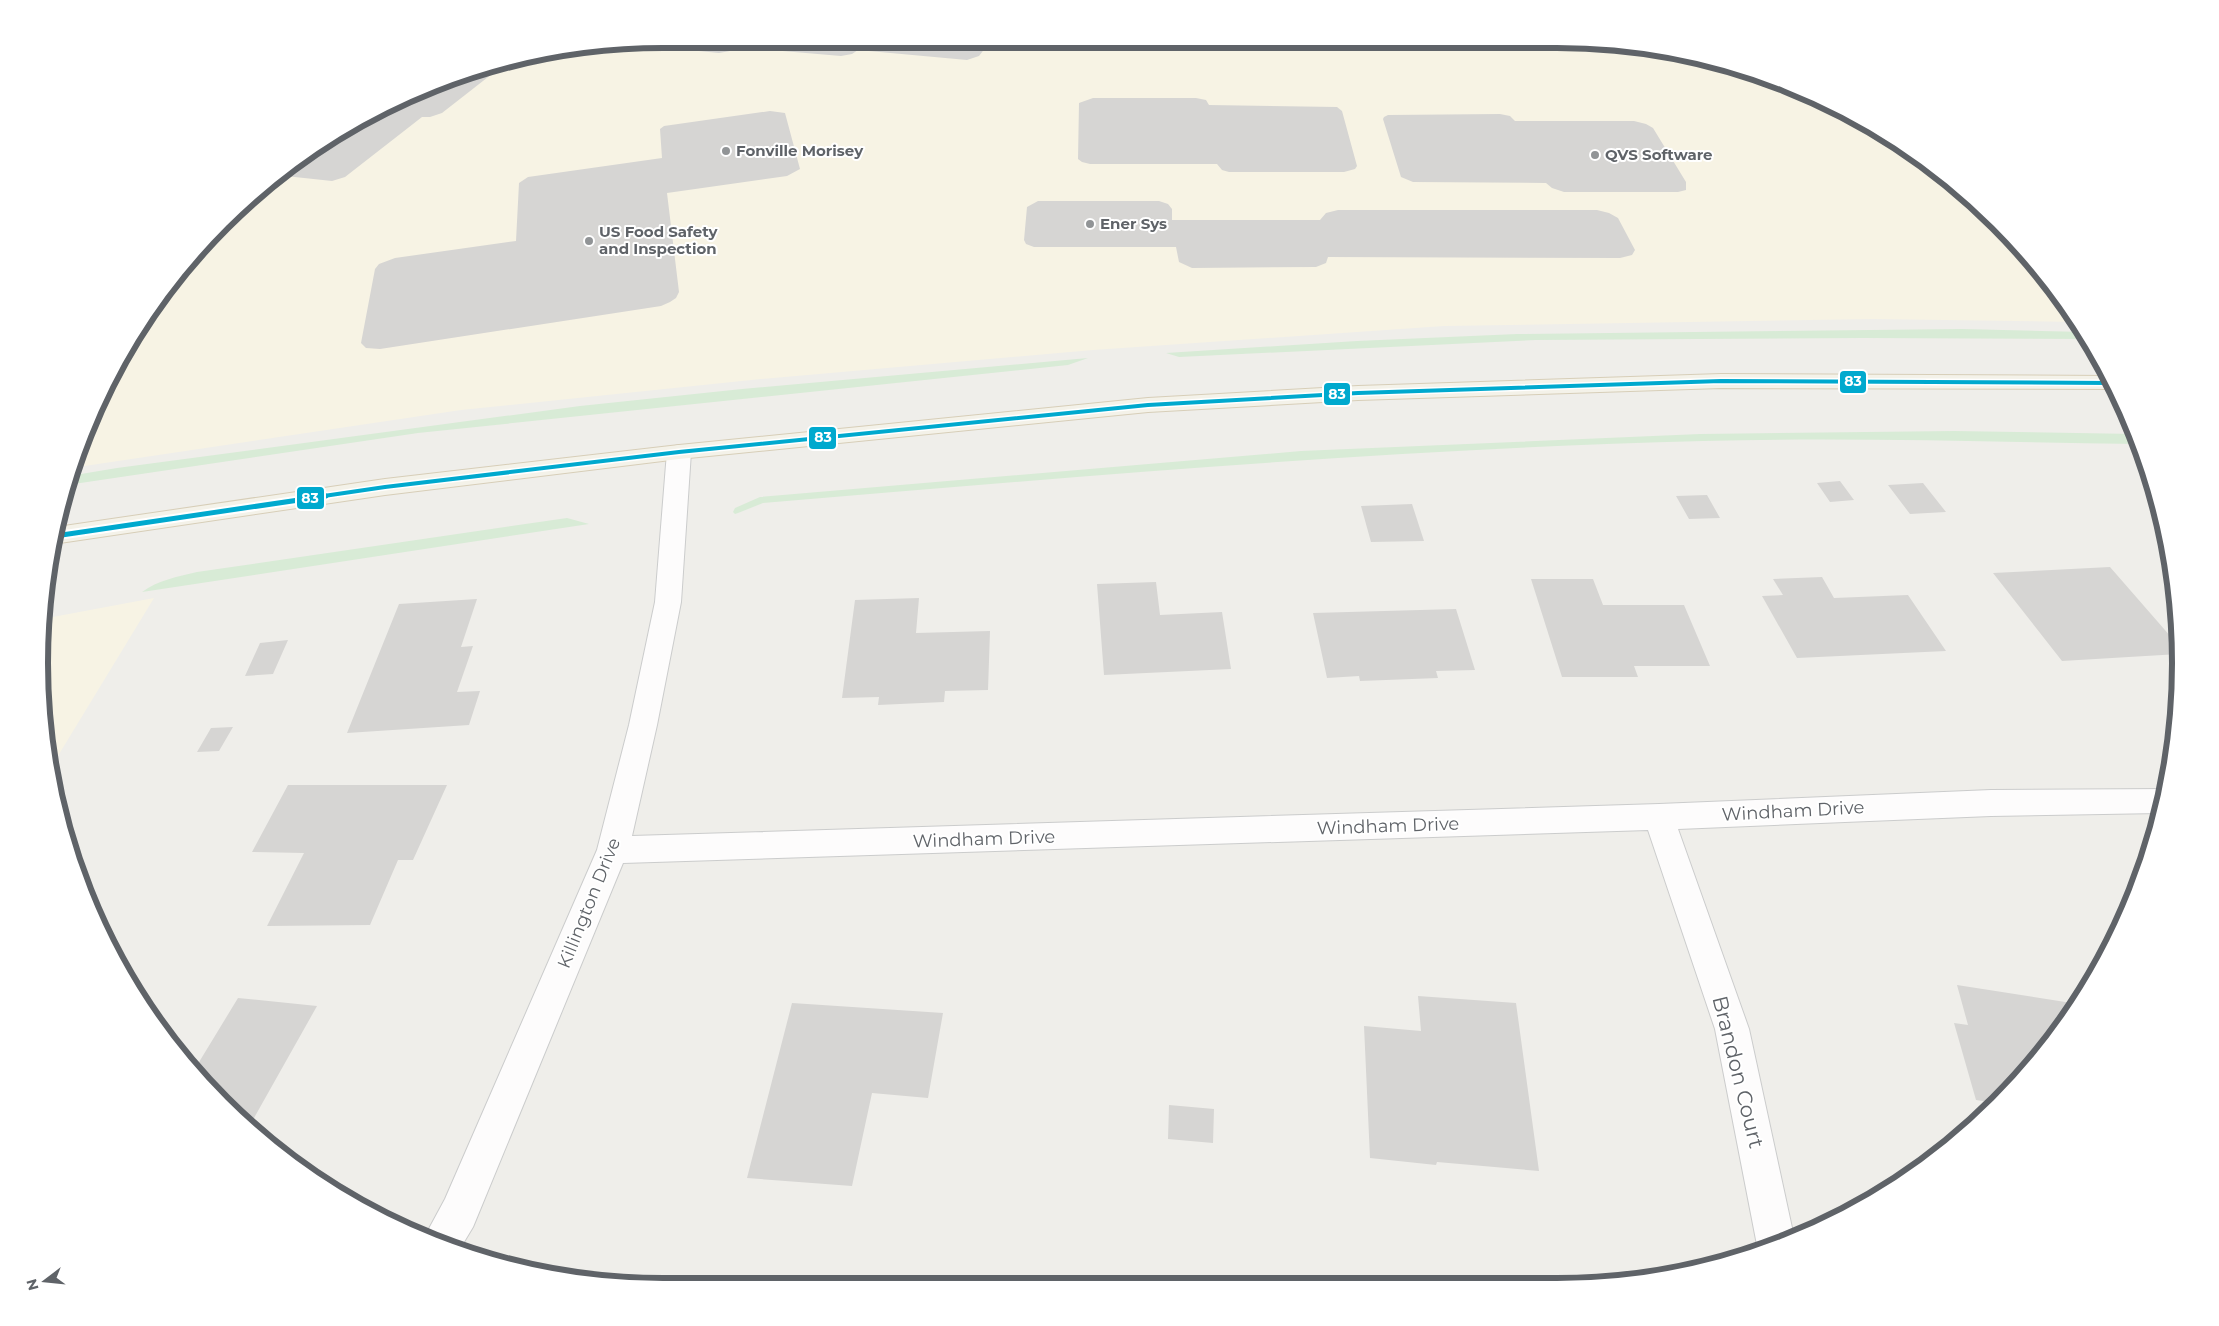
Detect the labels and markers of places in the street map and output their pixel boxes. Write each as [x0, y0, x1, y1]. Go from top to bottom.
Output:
place label: Fonville Morisey [736, 141, 864, 160]
marker: Fonville Morisey [720, 145, 732, 157]
place label: QVS Software [1605, 145, 1712, 164]
marker: QVS Software [1589, 149, 1601, 161]
place label: Ener Sys [1100, 214, 1167, 233]
marker: Ener Sys [1084, 218, 1096, 230]
place label: US Food Safety and Inspection [599, 222, 718, 258]
marker: US Food Safety and Inspection [583, 235, 595, 247]

